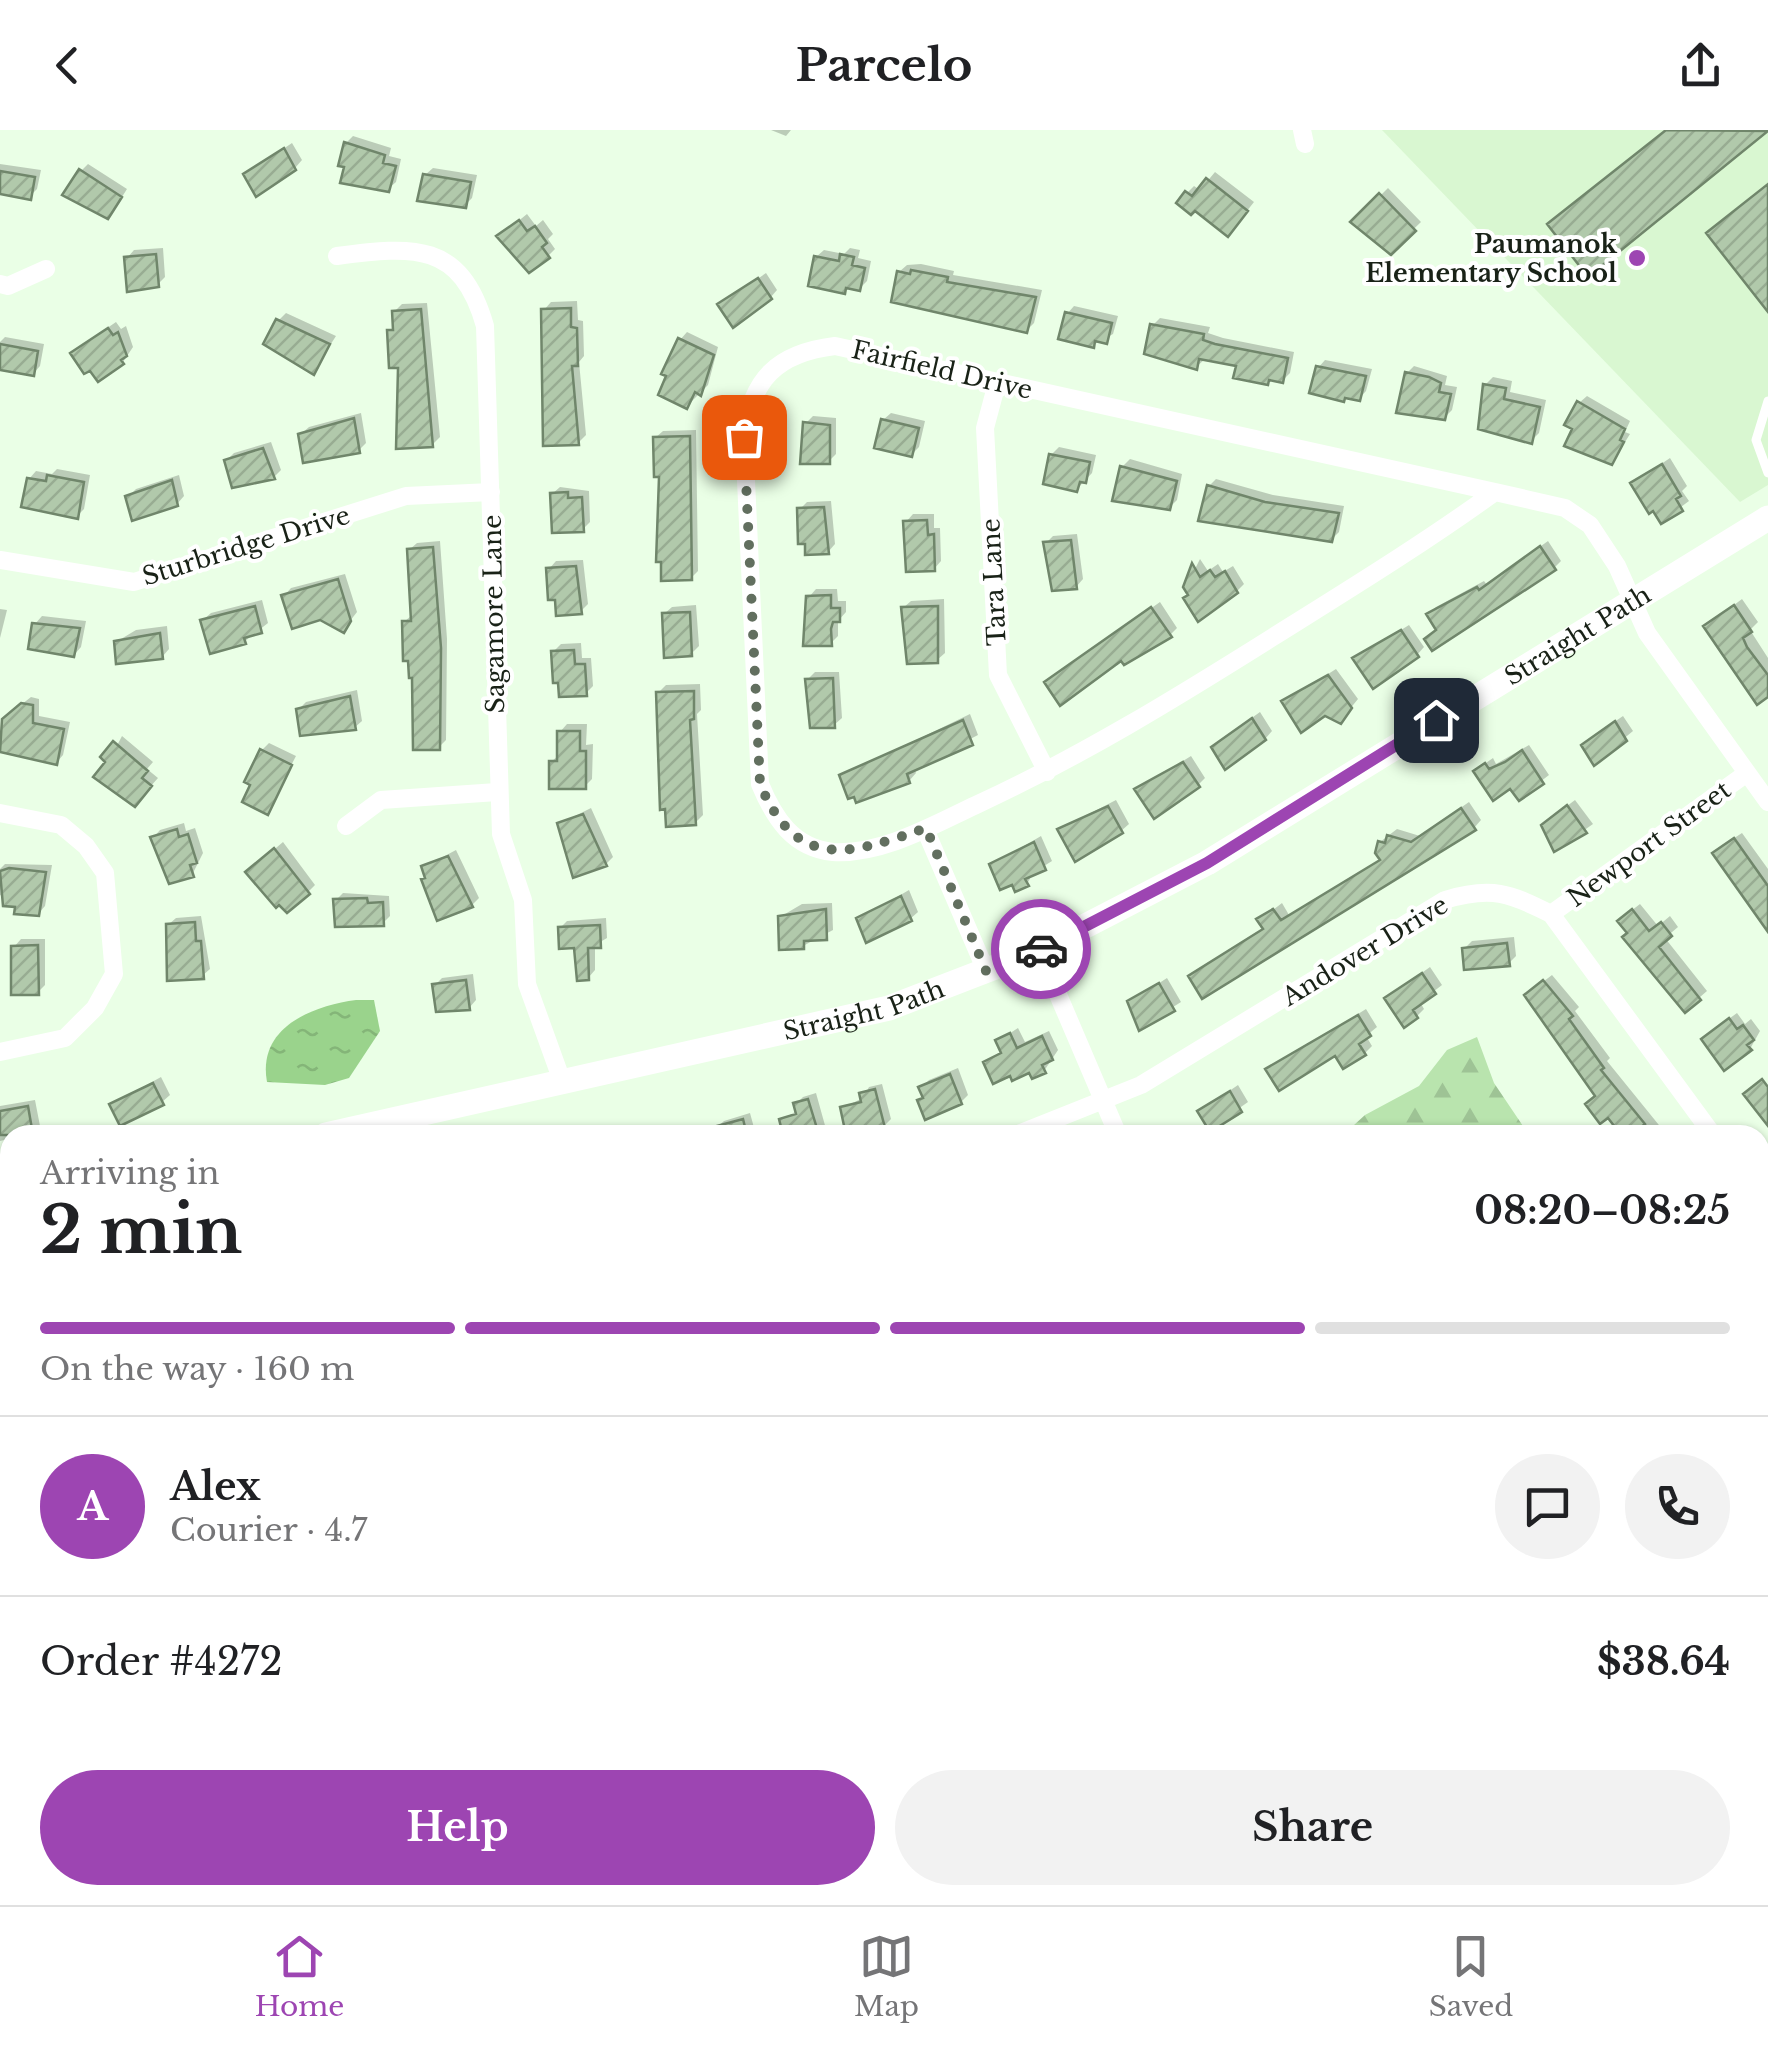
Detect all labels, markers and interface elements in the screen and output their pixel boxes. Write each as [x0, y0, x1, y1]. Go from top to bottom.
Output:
text: Parcelo [795, 37, 973, 93]
icon: back [40, 38, 95, 93]
icon: share [1673, 38, 1728, 93]
place label: Paumanok Elementary School [1365, 229, 1617, 289]
marker: Paumanok Elementary School [1626, 247, 1648, 269]
street label: Fairfield Drive [849, 334, 1035, 406]
pin [702, 395, 787, 480]
icon: bag [717, 410, 772, 465]
street label: Sturbridge Drive [138, 500, 354, 592]
street label: Sagamore Lane [477, 514, 511, 714]
street label: Tara Lane [975, 517, 1013, 647]
street label: Straight Path [1499, 579, 1656, 692]
pin [1394, 678, 1479, 763]
icon: home [1409, 693, 1464, 748]
street label: Newport Street [1561, 774, 1737, 914]
street label: Andover Drive [1276, 889, 1454, 1013]
courier [991, 899, 1091, 999]
icon: car [1014, 922, 1069, 977]
street label: Straight Path [780, 973, 949, 1047]
text: Arriving in [40, 1153, 219, 1193]
text: 08:20–08:25 [1474, 1187, 1730, 1234]
text: 2 min [40, 1190, 242, 1271]
text: On the way · 160 m [40, 1349, 354, 1389]
button: chat [1495, 1454, 1600, 1559]
button: phone [1625, 1454, 1730, 1559]
text: Alex [170, 1463, 261, 1510]
text: A [77, 1483, 108, 1530]
text: Courier · 4.7 [170, 1510, 367, 1550]
text: Order #4272 [40, 1638, 283, 1685]
text: $38.64 [1597, 1638, 1730, 1685]
button: Help [40, 1770, 875, 1885]
button: Share [895, 1770, 1730, 1885]
tab: Home [255, 1929, 344, 2024]
tab: Map [854, 1929, 919, 2024]
tab: Saved [1429, 1929, 1513, 2024]

